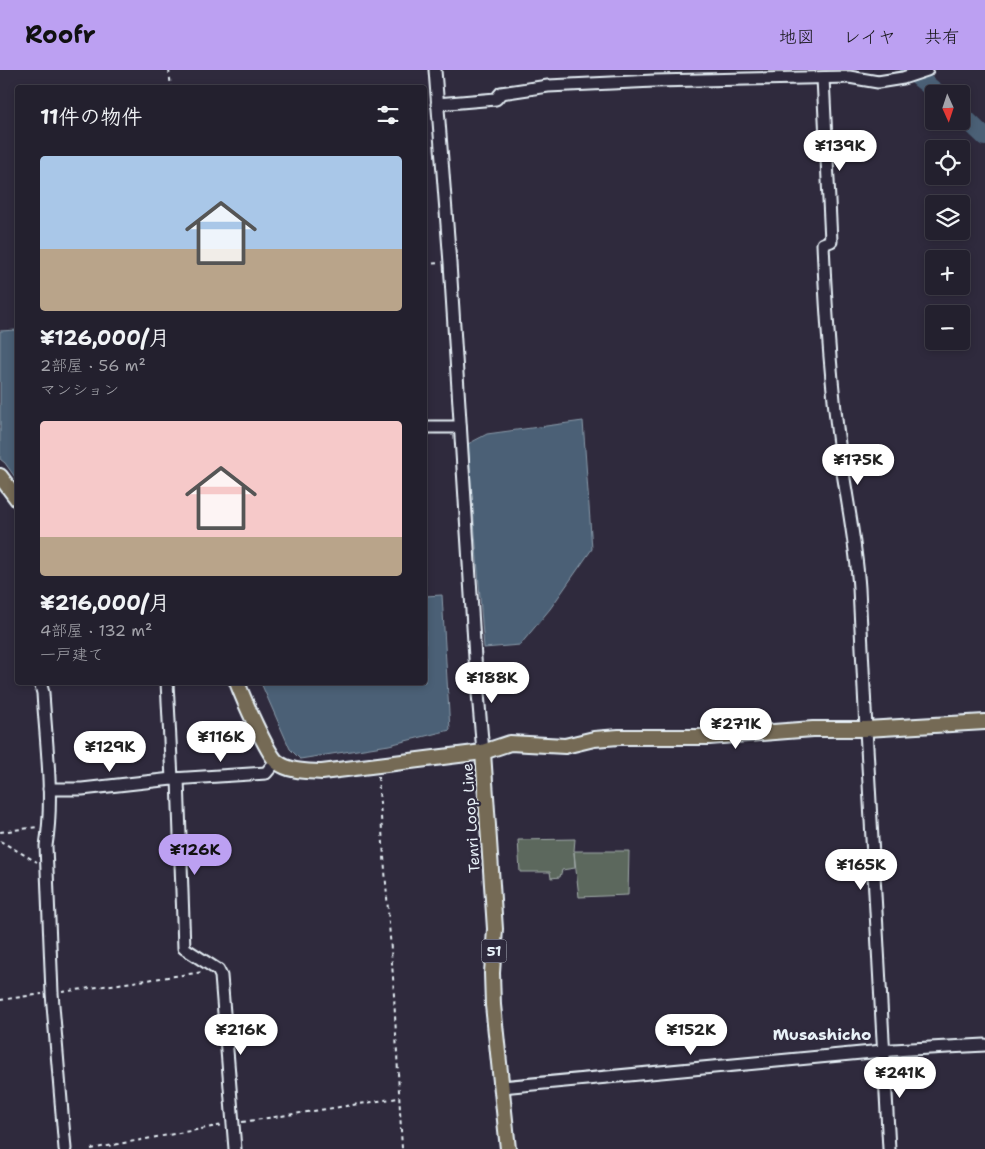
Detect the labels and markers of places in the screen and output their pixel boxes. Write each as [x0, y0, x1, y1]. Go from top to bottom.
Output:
pin: ¥139K [805, 129, 875, 172]
pin: ¥175K [823, 444, 893, 486]
pin: ¥188K [457, 662, 527, 704]
pin: ¥271K [701, 708, 771, 750]
pin: ¥116K [186, 720, 256, 763]
pin: ¥129K [75, 730, 145, 773]
pin: ¥126K [160, 834, 230, 876]
pin: ¥165K [826, 848, 896, 891]
pin: ¥216K [206, 1014, 276, 1056]
pin: ¥152K [656, 1014, 726, 1056]
pin: ¥241K [865, 1056, 935, 1099]

